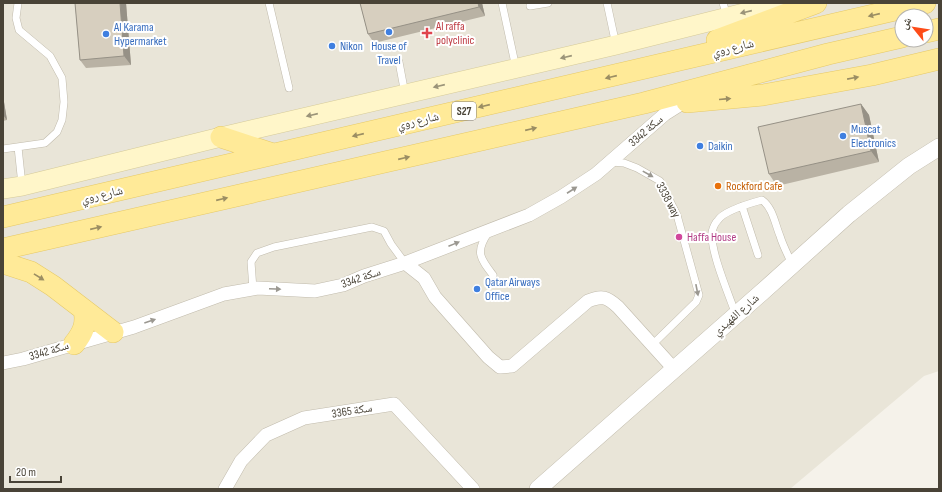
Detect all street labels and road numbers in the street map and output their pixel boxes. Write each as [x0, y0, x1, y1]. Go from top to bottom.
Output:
street label: شارع روي [711, 36, 756, 62]
road number: S27 [452, 102, 476, 120]
street label: شارع روي [396, 109, 441, 135]
street label: سكة 3342 [626, 112, 666, 150]
street label: 3338 way [652, 180, 684, 221]
street label: شارع روي [80, 183, 125, 209]
street label: سكة 3342 [339, 264, 383, 292]
street label: شارع الفهيدي [710, 291, 764, 341]
street label: سكة 3342 [27, 338, 71, 364]
street label: سكة 3365 [331, 400, 373, 422]

